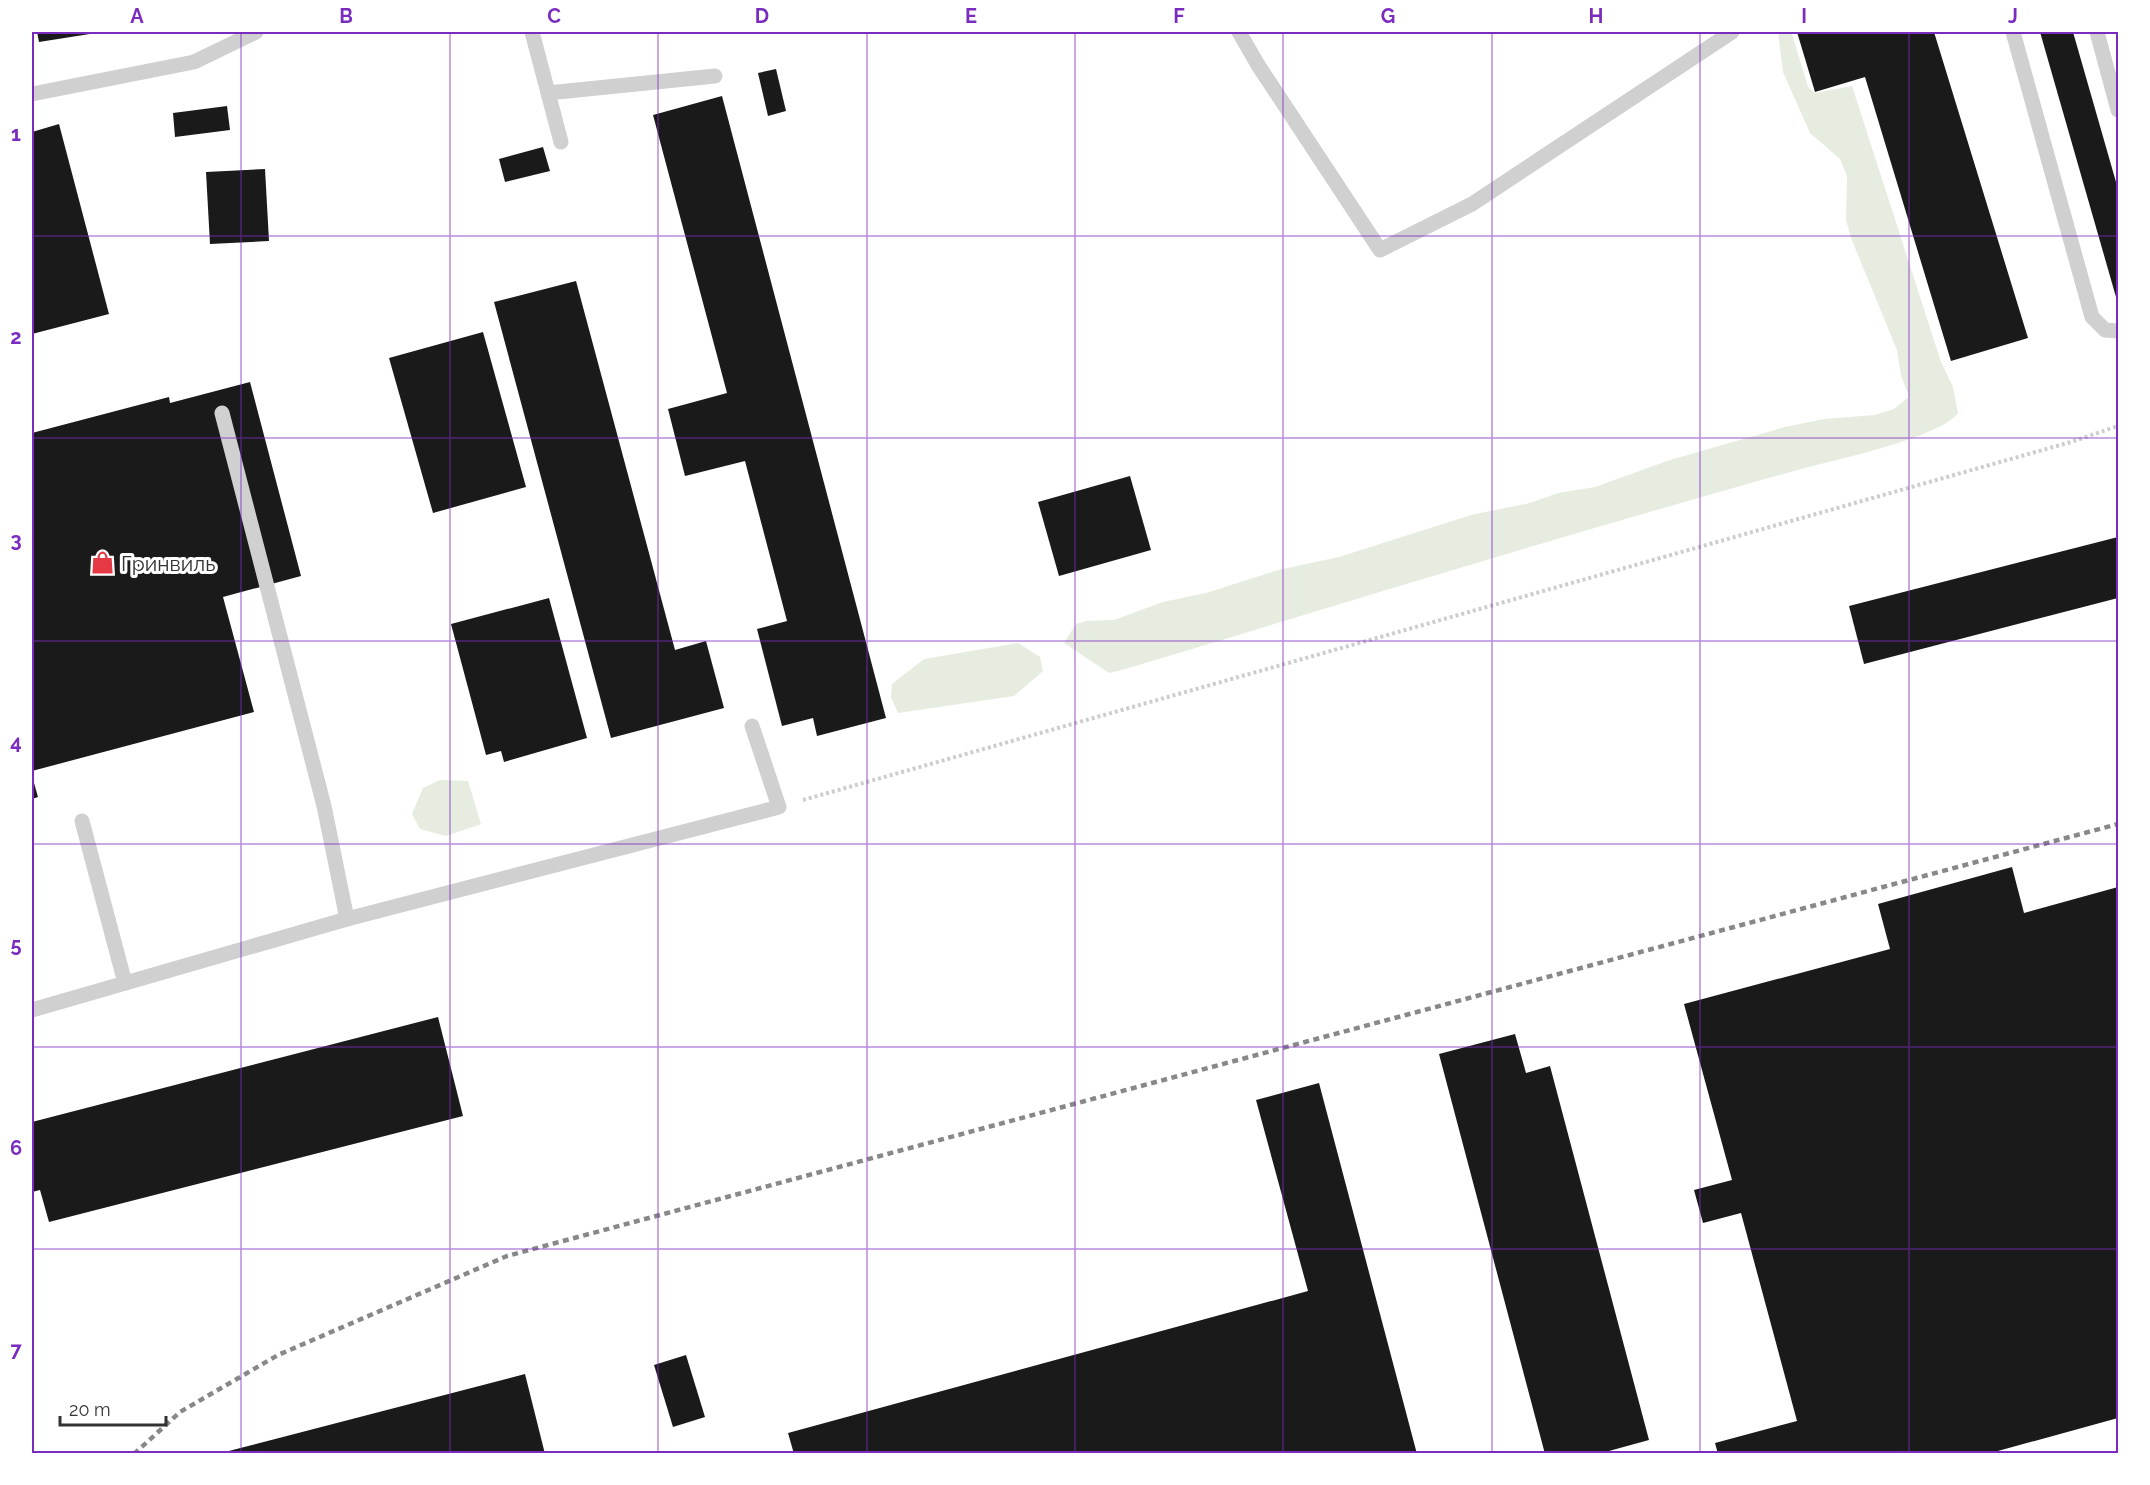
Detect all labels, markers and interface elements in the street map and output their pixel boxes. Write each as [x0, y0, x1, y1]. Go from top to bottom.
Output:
text: A [130, 4, 144, 28]
text: B [339, 4, 353, 28]
text: C [547, 4, 561, 28]
text: D [755, 4, 769, 28]
text: E [965, 4, 977, 28]
text: F [1173, 4, 1185, 28]
text: G [1381, 4, 1395, 28]
text: H [1589, 4, 1603, 28]
text: I [1801, 4, 1807, 28]
text: J [2008, 4, 2018, 28]
text: 1 [11, 122, 21, 146]
text: 2 [10, 325, 22, 349]
text: 3 [10, 528, 22, 552]
shop icon: Гринвиль [90, 550, 116, 576]
place label: Гринвиль [121, 551, 215, 576]
text: 4 [10, 730, 22, 754]
text: 5 [10, 933, 22, 957]
text: 6 [10, 1136, 22, 1160]
text: 7 [10, 1338, 22, 1362]
scale bar [60, 1389, 166, 1427]
text: 20 m [69, 1399, 111, 1420]

